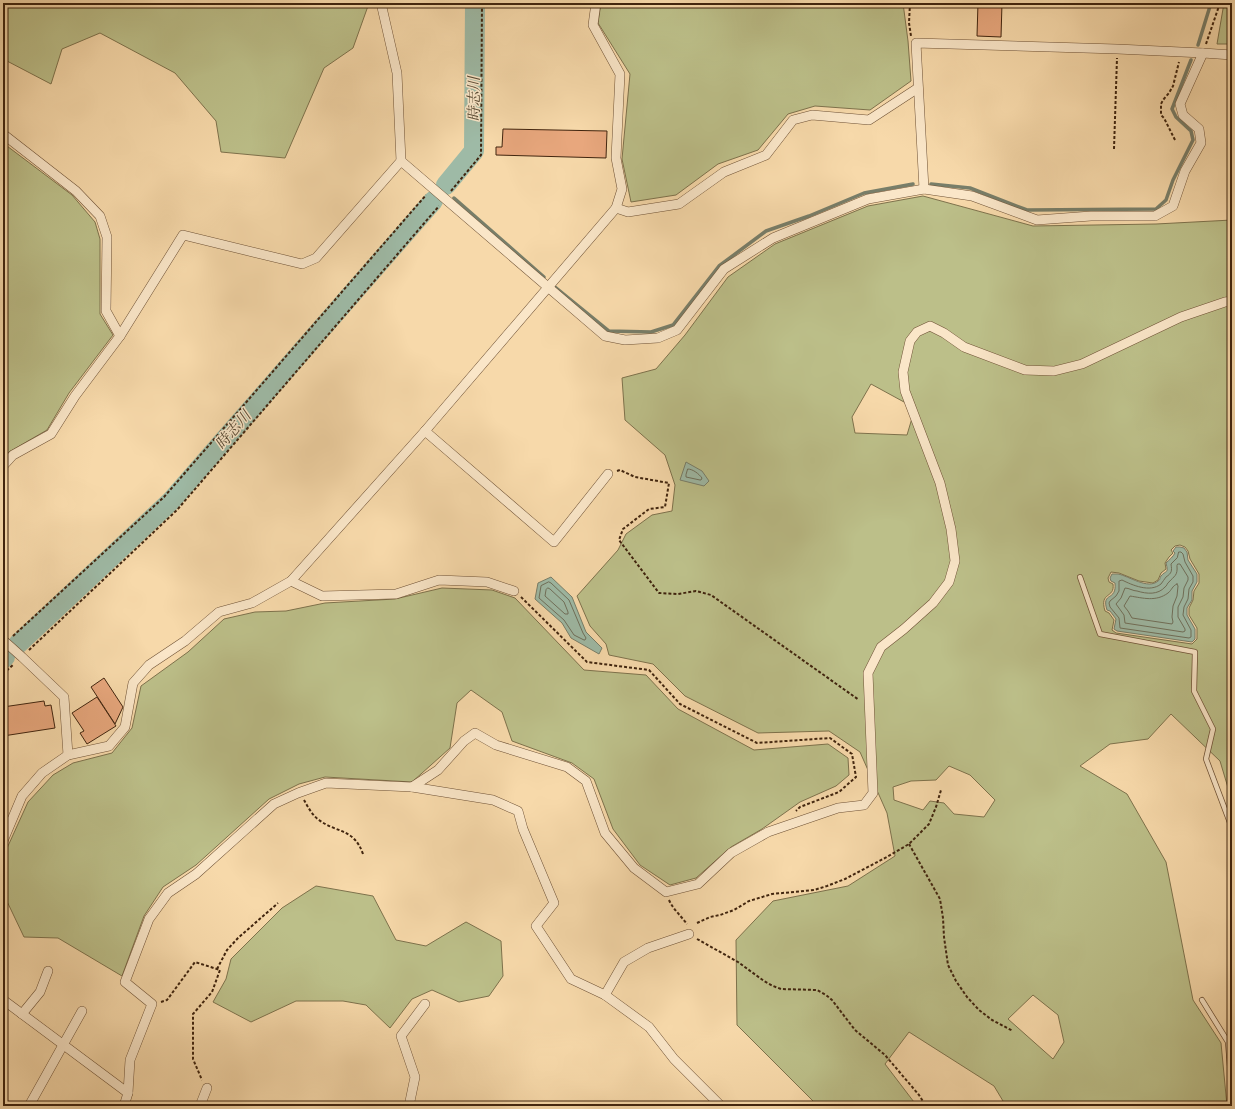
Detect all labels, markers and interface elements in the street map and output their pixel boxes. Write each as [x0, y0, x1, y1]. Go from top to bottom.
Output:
water label: 時志川 [465, 75, 486, 122]
water label: 時志川 [211, 406, 258, 455]

